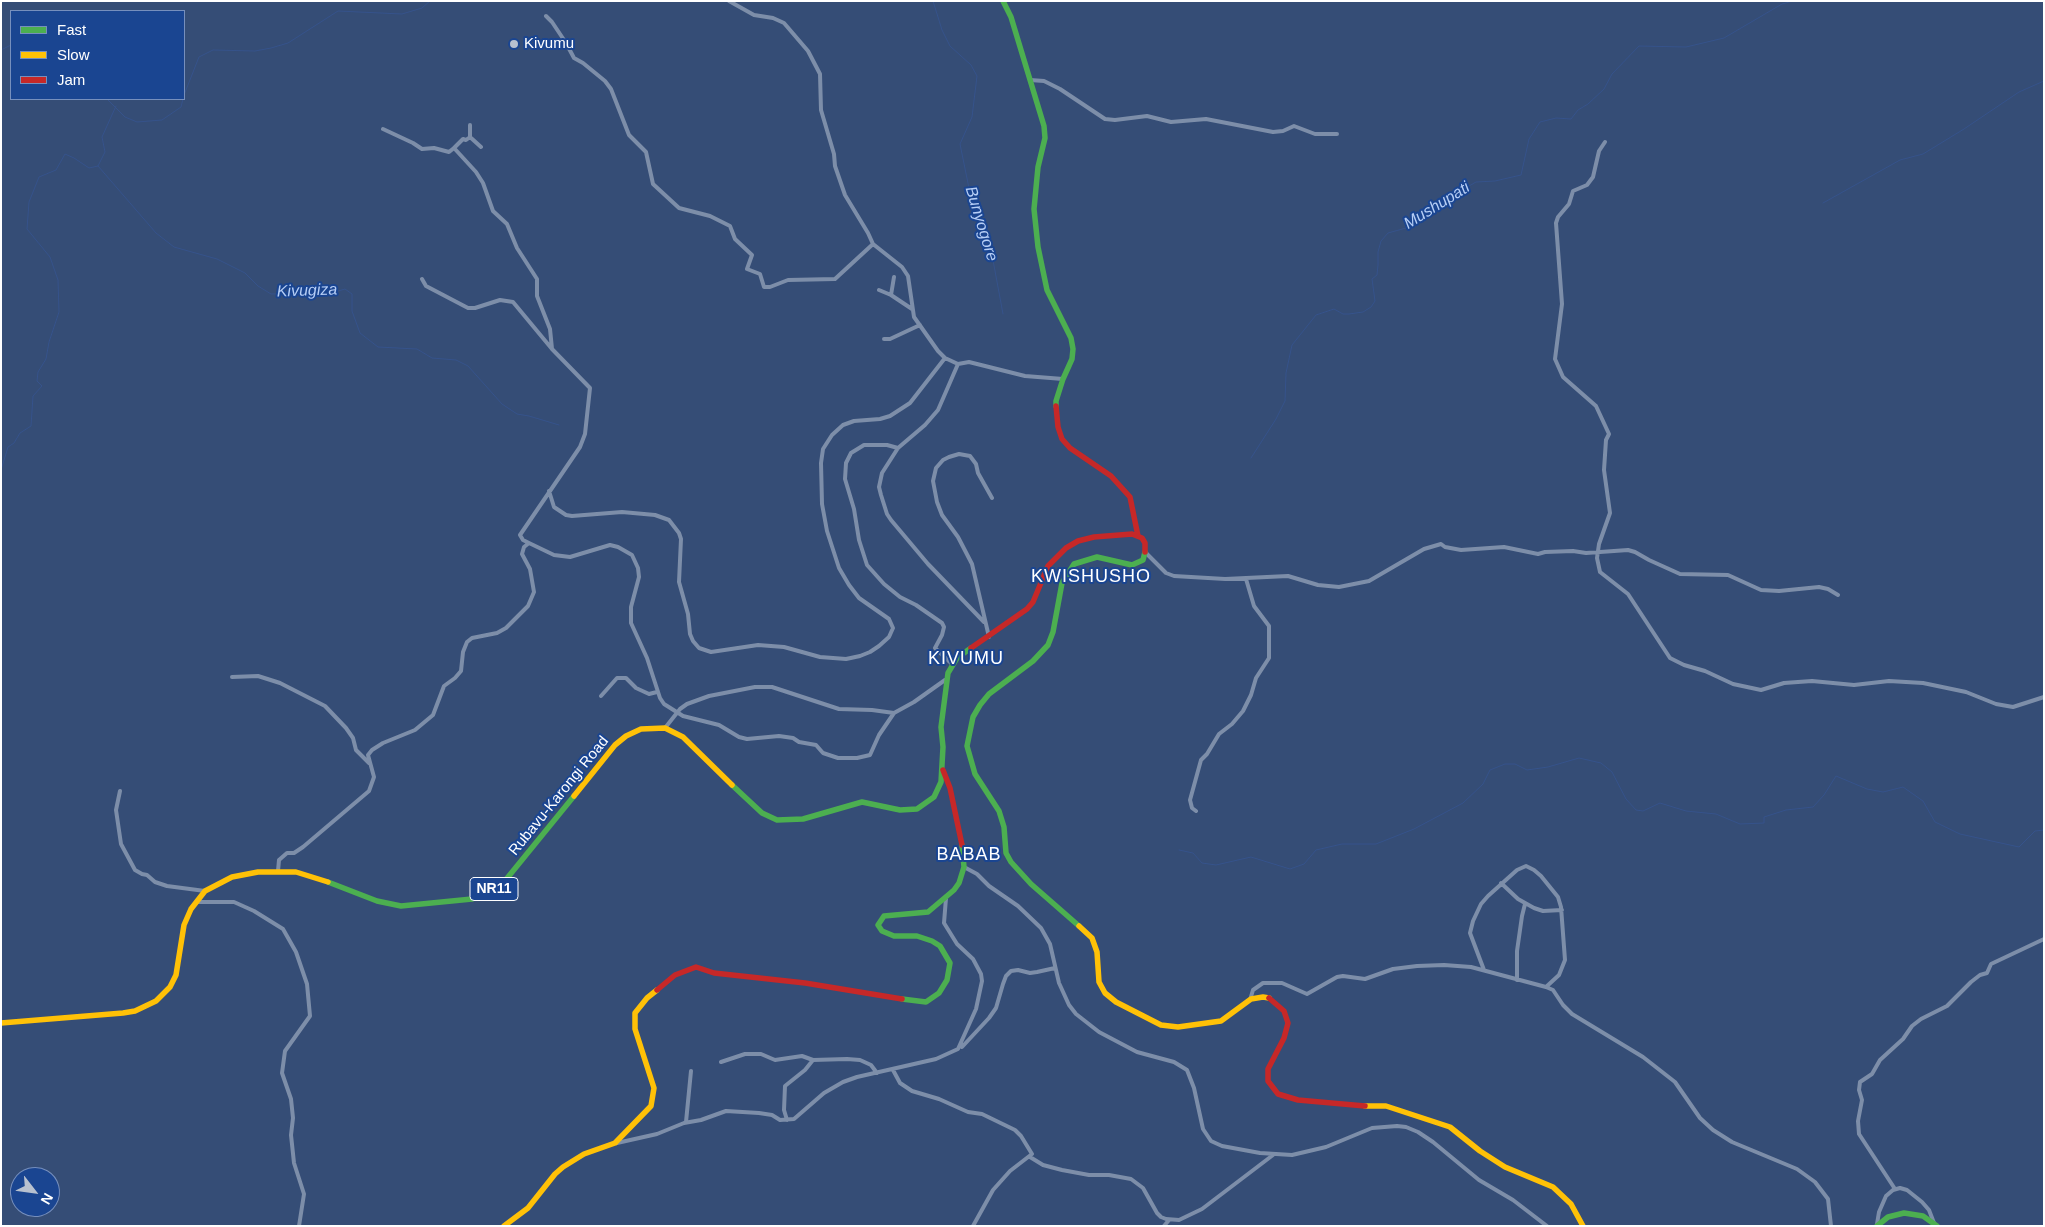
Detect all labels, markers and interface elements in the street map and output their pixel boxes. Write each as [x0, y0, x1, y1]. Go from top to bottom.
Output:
legend [10, 10, 185, 100]
text: Fast [57, 21, 86, 38]
place label: Kivumu [524, 35, 574, 53]
marker: Kivumu [508, 38, 520, 50]
text: Slow [57, 46, 90, 63]
text: Jam [57, 71, 85, 88]
water label: Mushupati [1401, 178, 1473, 234]
water label: Bunyogore [961, 184, 1001, 264]
water label: Kivugiza [276, 280, 338, 302]
district label: KWISHUSHO [1030, 566, 1152, 588]
district label: KIVUMU [927, 648, 1005, 670]
street label: Rubavu-Karongi Road [505, 733, 613, 859]
district label: BABAB [936, 844, 1002, 866]
road number: NR11 [470, 878, 518, 901]
north arrow [10, 1167, 60, 1217]
text: N [38, 1191, 57, 1207]

